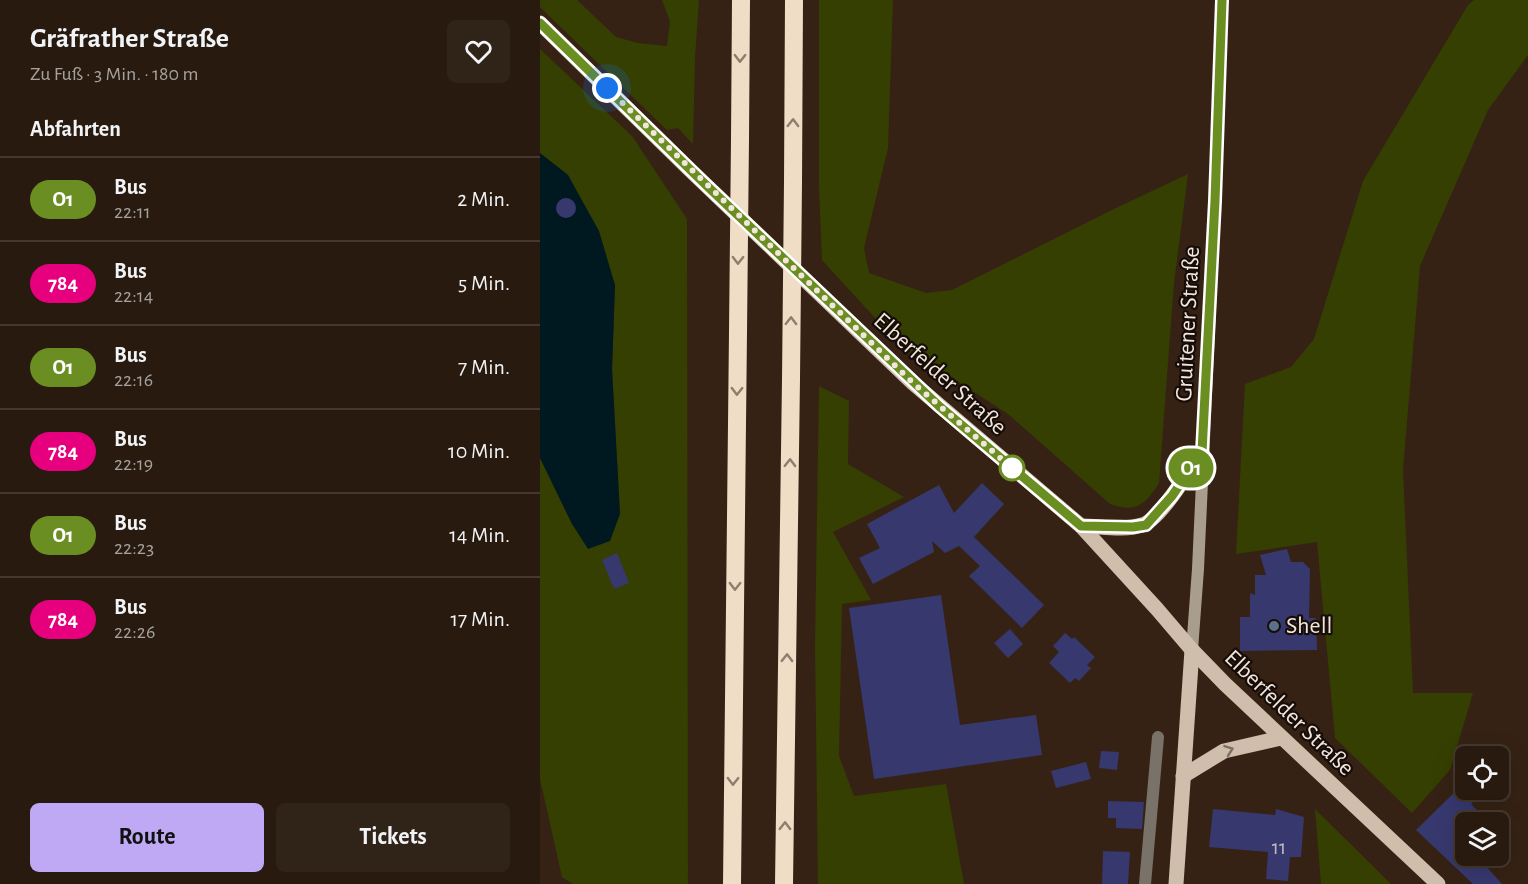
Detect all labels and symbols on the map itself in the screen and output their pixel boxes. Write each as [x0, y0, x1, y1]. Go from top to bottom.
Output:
one-way arrow [734, 54, 746, 63]
your location [592, 73, 622, 103]
one-way arrow [787, 119, 799, 128]
street label: Gruitener Straße [1172, 246, 1204, 402]
one-way arrow [732, 256, 744, 265]
street label: Elberfelder Straße [869, 308, 1011, 440]
one-way arrow [785, 316, 797, 325]
one-way arrow [731, 386, 743, 395]
line badge: O1 [1164, 448, 1218, 488]
unlabelled marker [999, 455, 1025, 481]
one-way arrow [784, 459, 796, 468]
one-way arrow [729, 581, 741, 590]
place label: Shell [1286, 614, 1333, 638]
marker: Shell [1267, 619, 1281, 633]
street label: Elberfelder Straße [1220, 645, 1358, 781]
one-way arrow [780, 654, 793, 663]
one-way arrow [1223, 745, 1234, 757]
one-way arrow [727, 776, 739, 785]
one-way arrow [778, 821, 791, 830]
house number: 11 [1272, 837, 1286, 858]

